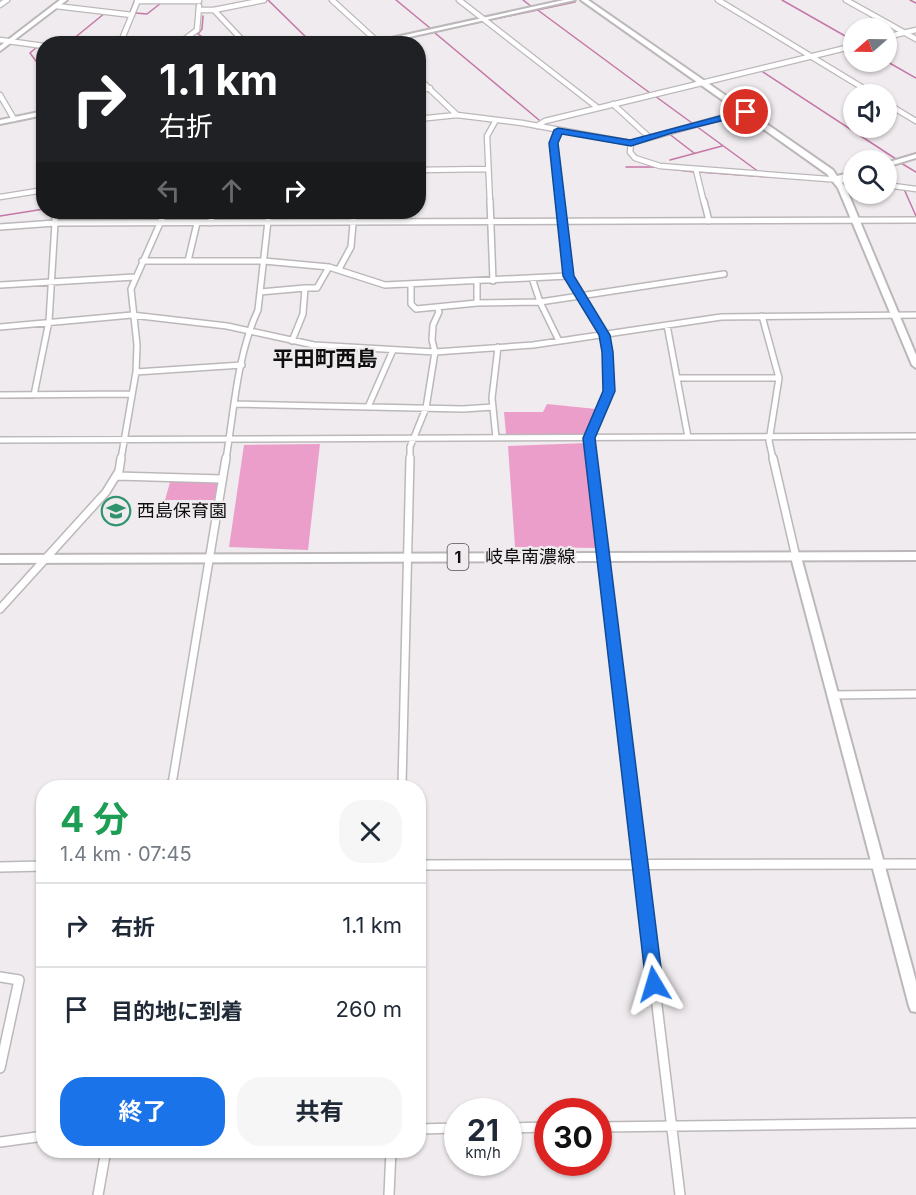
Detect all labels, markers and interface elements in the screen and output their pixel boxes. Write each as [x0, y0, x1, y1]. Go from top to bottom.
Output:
north arrow [843, 18, 897, 72]
map controls [843, 18, 897, 204]
text: 1.1 km [159, 54, 278, 105]
icon: right [60, 60, 138, 138]
button: sound [843, 84, 897, 138]
pin [720, 86, 771, 137]
icon: arrive [729, 95, 762, 128]
text: 右折 [159, 110, 213, 143]
button: search [843, 150, 897, 204]
icon: left [152, 174, 185, 207]
icon: ahead [215, 174, 248, 207]
icon: right [278, 174, 311, 207]
district label: 平田町西島 [273, 346, 378, 371]
school or university icon: 西島保育園 [100, 495, 132, 527]
place label: 西島保育園 [137, 500, 227, 521]
road number: 1 [448, 544, 468, 570]
street label: 岐阜南濃線 [485, 546, 575, 567]
text: 4 分 [60, 797, 129, 841]
button: close [339, 800, 402, 863]
text: 1.4 km · 07:45 [60, 842, 192, 866]
icon: right [60, 909, 93, 942]
text: 1.1 km [342, 912, 402, 938]
text: 右折 [111, 914, 155, 940]
position arrow [622, 952, 686, 1016]
icon: arrive [60, 993, 93, 1026]
text: 260 m [336, 996, 402, 1022]
text: 目的地に到着 [111, 998, 243, 1024]
button: 終了 [60, 1077, 225, 1146]
button: 共有 [237, 1077, 402, 1146]
speed limit sign: 30 [534, 1098, 612, 1176]
text: 21 [467, 1112, 499, 1148]
text: km/h [465, 1143, 501, 1162]

